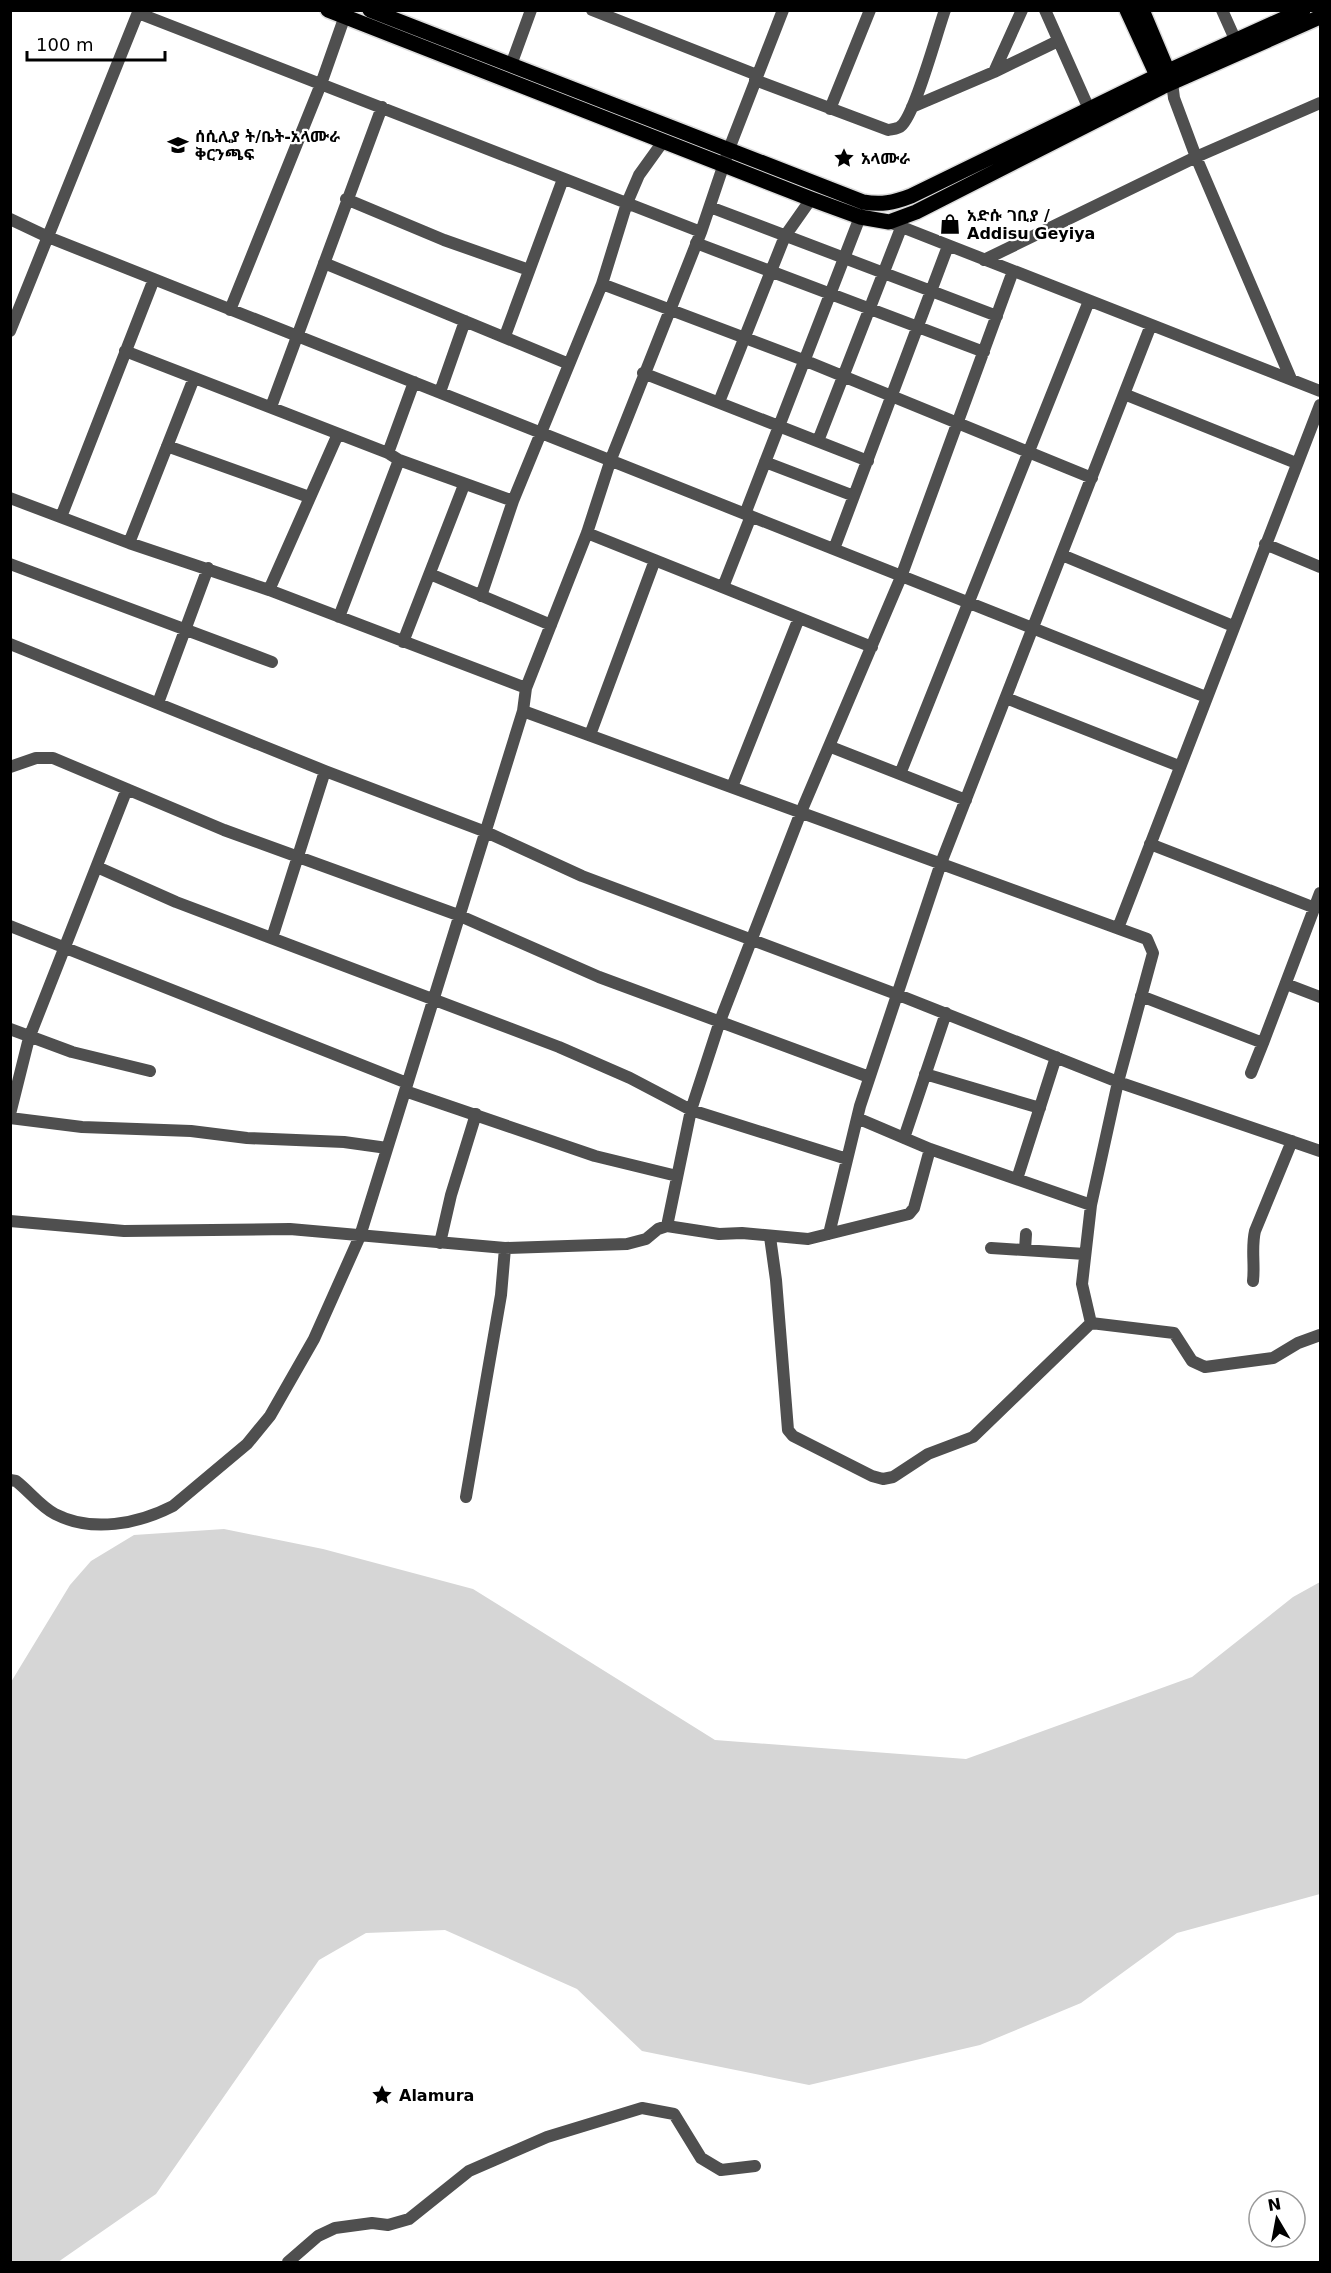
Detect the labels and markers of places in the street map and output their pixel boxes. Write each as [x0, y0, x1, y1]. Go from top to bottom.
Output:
place label: ሰሲሊያ ት/ቤት-አላሙራ ቅርንጫፍ [195, 127, 340, 164]
school or university icon: ሰሲሊያ ት/ቤት-አላሙራ ቅርንጫፍ [166, 133, 190, 157]
place icon: አላሙራ [832, 146, 856, 170]
place label: አላሙራ [861, 149, 910, 168]
place label: አድሱ ገቢያ / Addisu Geyiya [967, 206, 1095, 243]
shop icon: አድሱ ገቢያ / Addisu Geyiya [938, 212, 962, 236]
place icon: Alamura [370, 2083, 394, 2107]
place label: Alamura [399, 2086, 474, 2105]

